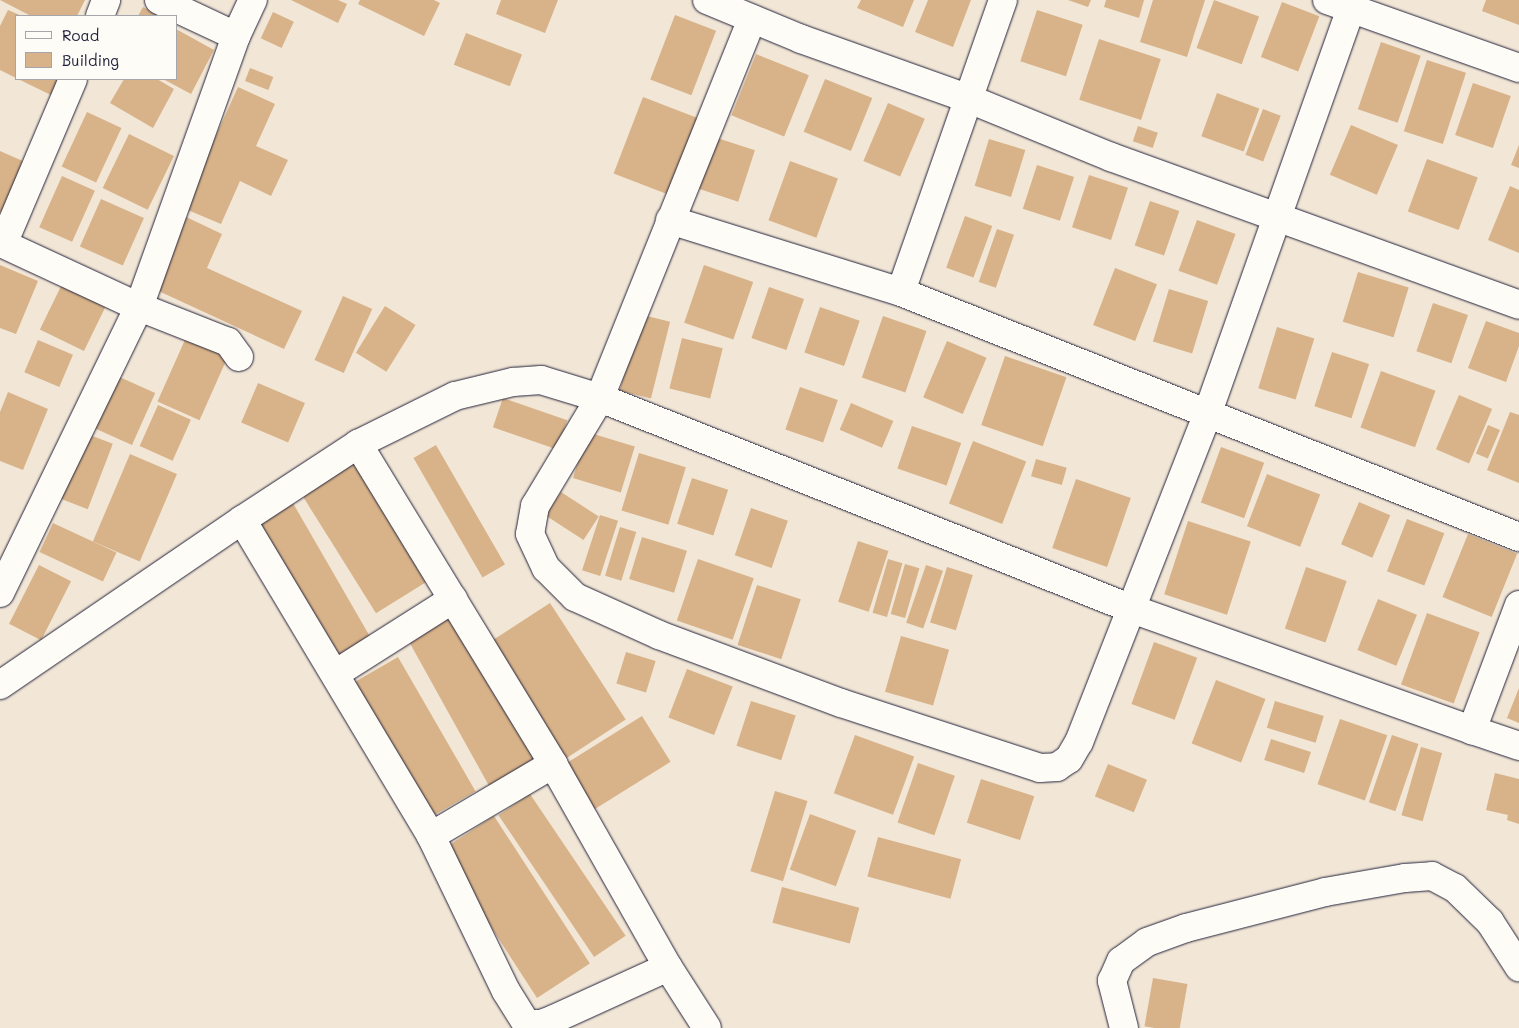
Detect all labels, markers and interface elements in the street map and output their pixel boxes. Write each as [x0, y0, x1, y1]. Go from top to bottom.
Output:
legend [15, 15, 178, 80]
text: Road [62, 25, 99, 45]
text: Building [62, 50, 119, 70]

